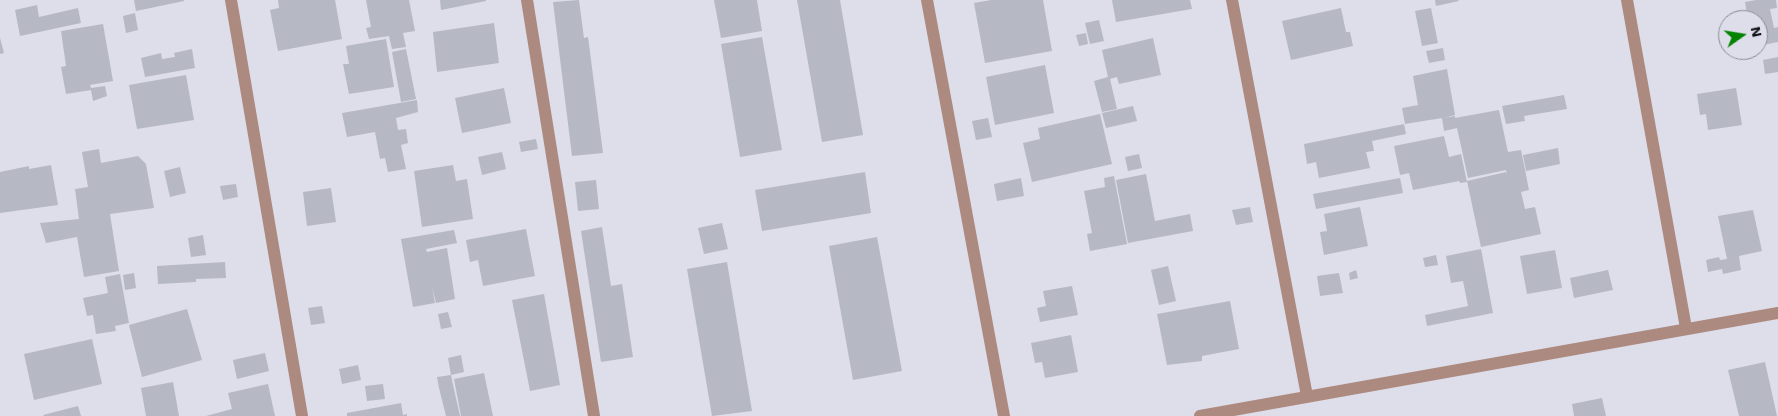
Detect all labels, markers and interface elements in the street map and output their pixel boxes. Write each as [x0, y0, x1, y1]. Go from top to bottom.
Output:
north arrow [1718, 10, 1768, 60]
text: N [1748, 25, 1766, 39]

